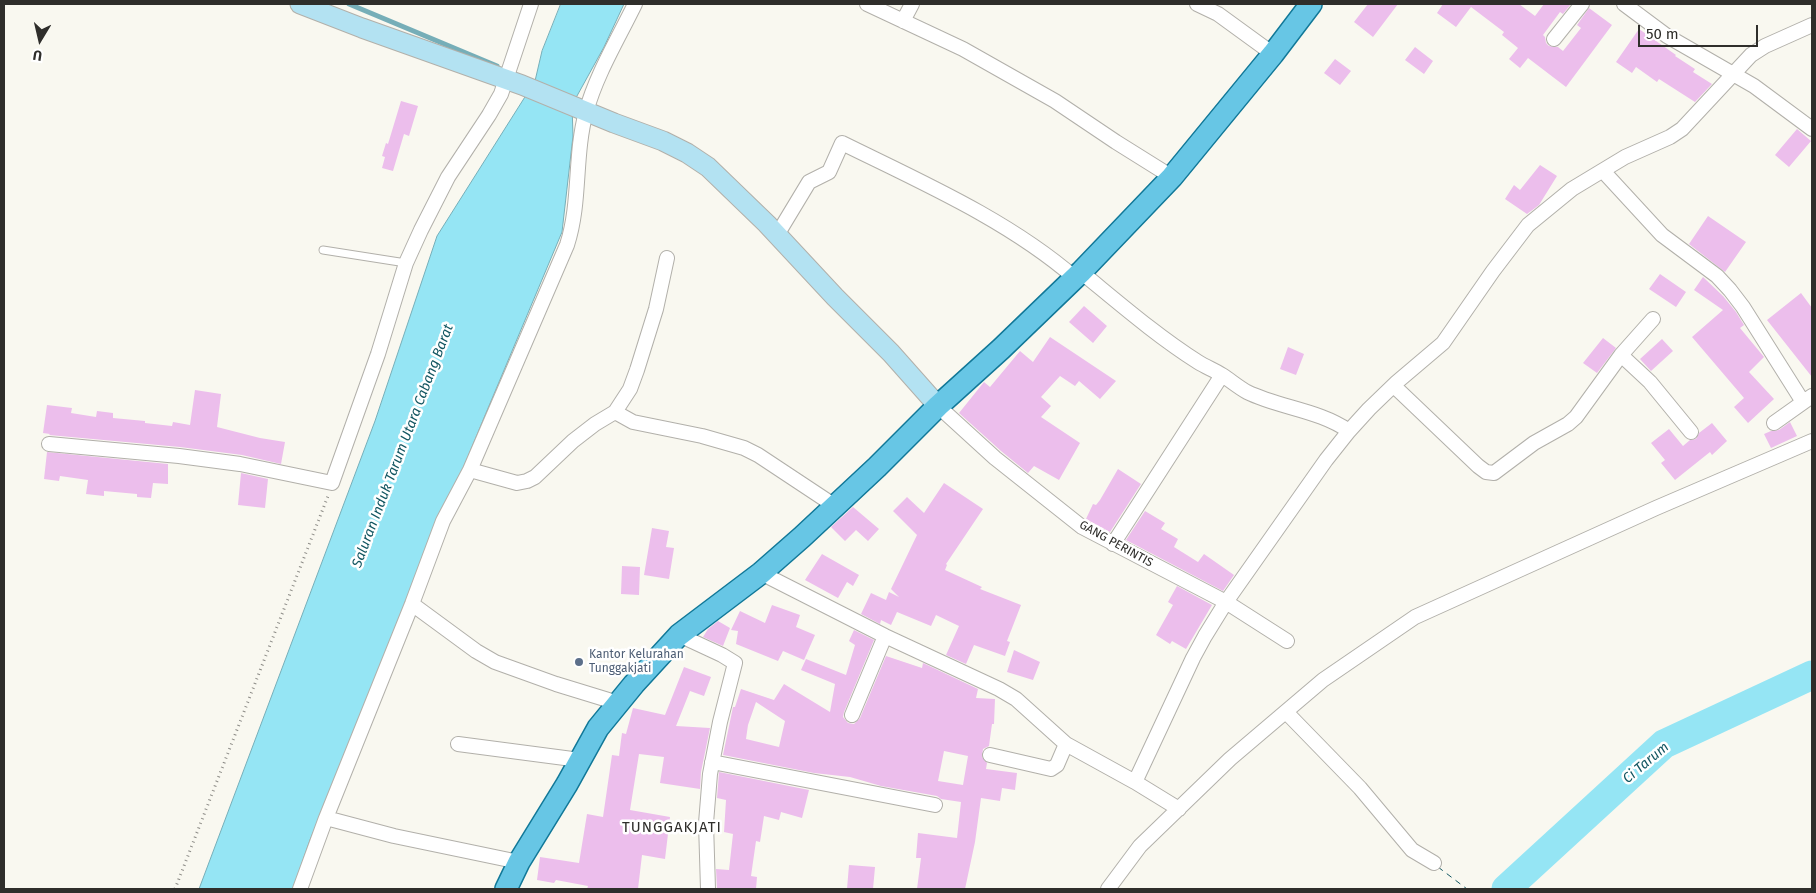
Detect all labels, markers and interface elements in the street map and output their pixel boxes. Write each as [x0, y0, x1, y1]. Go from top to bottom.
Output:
north arrow [15, 15, 65, 65]
scale bar [1641, 15, 1761, 47]
text: 50 m [1646, 25, 1679, 43]
text: U [32, 46, 43, 64]
water label: Saluran Induk Tarum Utara Cabang Barat [349, 322, 457, 570]
street label: GANG PERINTIS [1077, 518, 1155, 570]
place label: Kantor Kelurahan Tunggakjati [589, 648, 684, 676]
marker: Kantor Kelurahan Tunggakjati [573, 656, 585, 668]
water label: Ci Tarum [1620, 739, 1672, 787]
district label: TUNGGAKJATI [621, 819, 723, 837]

